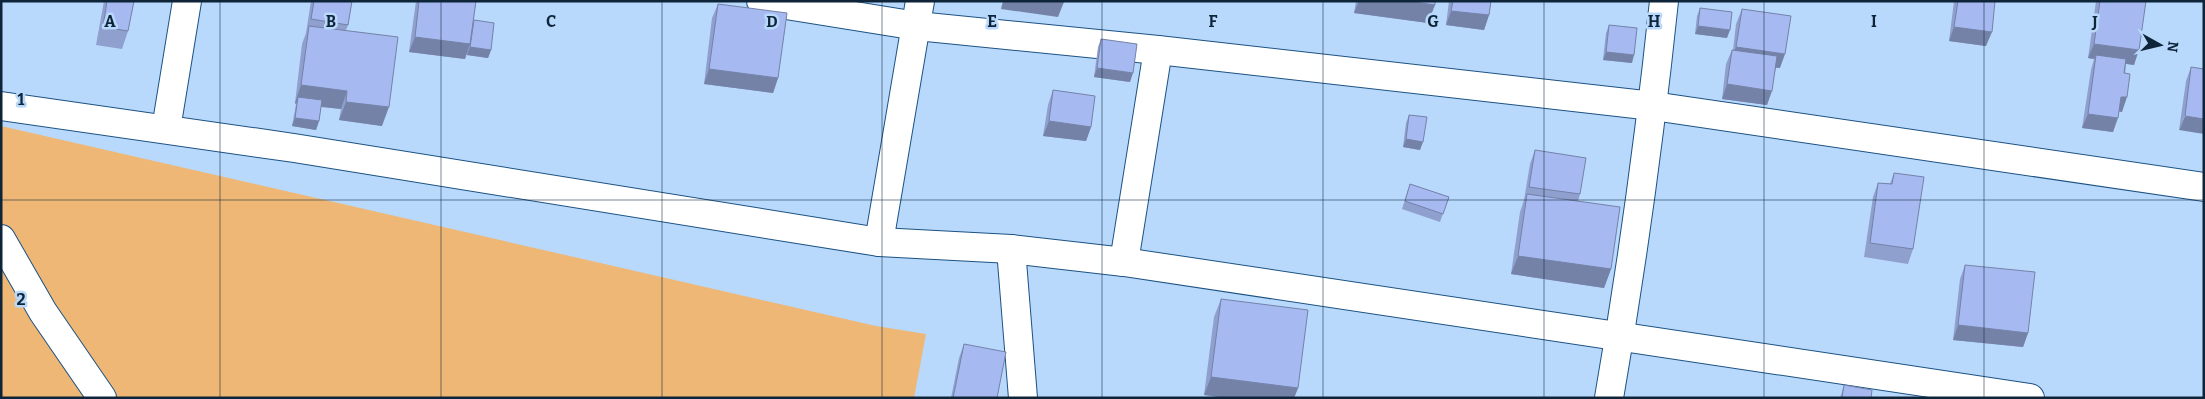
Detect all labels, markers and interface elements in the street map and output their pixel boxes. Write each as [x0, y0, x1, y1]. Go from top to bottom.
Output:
text: A [104, 12, 116, 31]
text: B [326, 12, 336, 31]
text: C [546, 12, 556, 31]
text: D [766, 12, 778, 31]
text: E [987, 12, 997, 31]
text: F [1209, 12, 1218, 31]
text: G [1427, 12, 1439, 31]
text: H [1648, 12, 1661, 31]
text: I [1871, 12, 1877, 31]
text: J [2091, 12, 2098, 31]
north arrow [2135, 20, 2185, 70]
text: N [2163, 40, 2182, 53]
text: 1 [18, 90, 25, 109]
text: 2 [16, 290, 26, 309]

